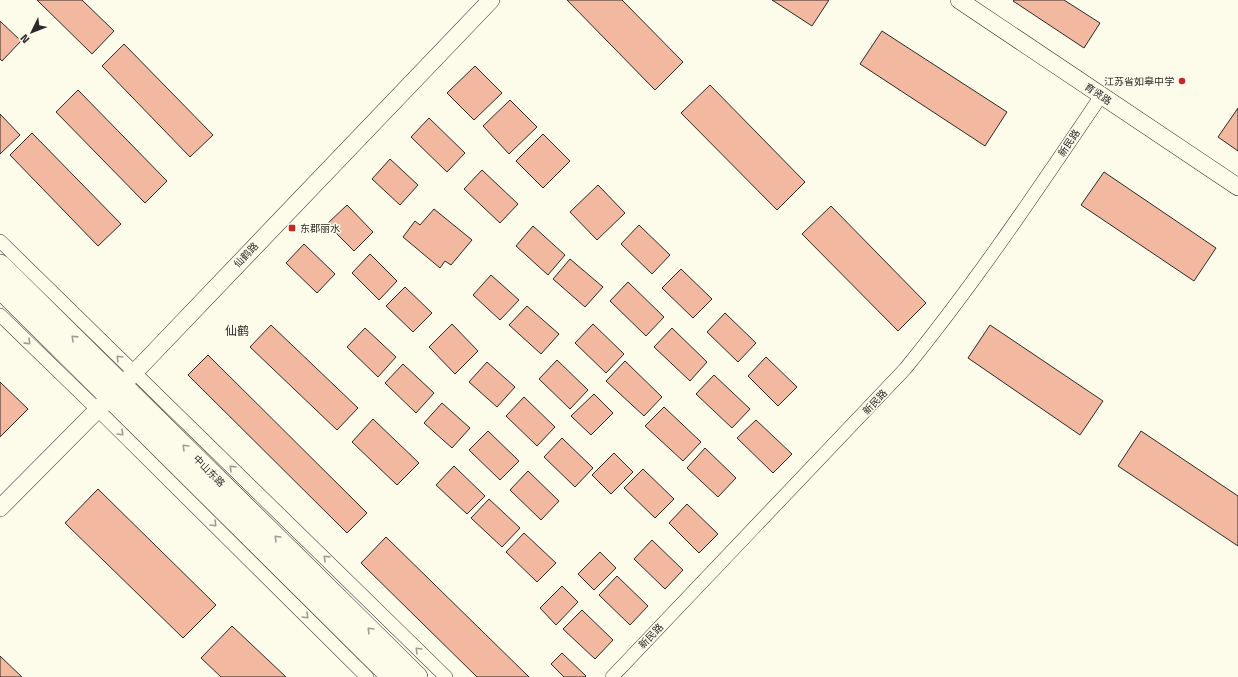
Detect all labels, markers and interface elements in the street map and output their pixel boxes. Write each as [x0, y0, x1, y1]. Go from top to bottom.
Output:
north arrow [12, 12, 52, 52]
text: N [16, 31, 33, 47]
place label: 江苏省如皋中学 [1104, 74, 1174, 89]
marker: 江苏省如皋中学 [1177, 76, 1187, 86]
street label: 育贤路 [1081, 79, 1115, 109]
street label: 新民路 [1054, 126, 1084, 160]
place label: 东郡丽水 [300, 221, 340, 236]
marker: 东郡丽水 [287, 223, 297, 233]
street label: 仙鹤路 [230, 239, 262, 271]
district label: 仙鹤 [225, 321, 249, 340]
one-way arrow [71, 335, 79, 343]
one-way arrow [23, 337, 31, 345]
one-way arrow [116, 355, 124, 363]
street label: 新民路 [859, 386, 891, 418]
one-way arrow [116, 428, 124, 436]
one-way arrow [182, 444, 190, 452]
street label: 中山东路 [190, 452, 228, 490]
one-way arrow [229, 465, 237, 473]
one-way arrow [209, 519, 217, 527]
one-way arrow [274, 536, 282, 543]
one-way arrow [323, 556, 331, 563]
one-way arrow [301, 611, 309, 619]
street label: 新民路 [635, 620, 667, 652]
one-way arrow [367, 627, 375, 635]
one-way arrow [415, 647, 423, 654]

